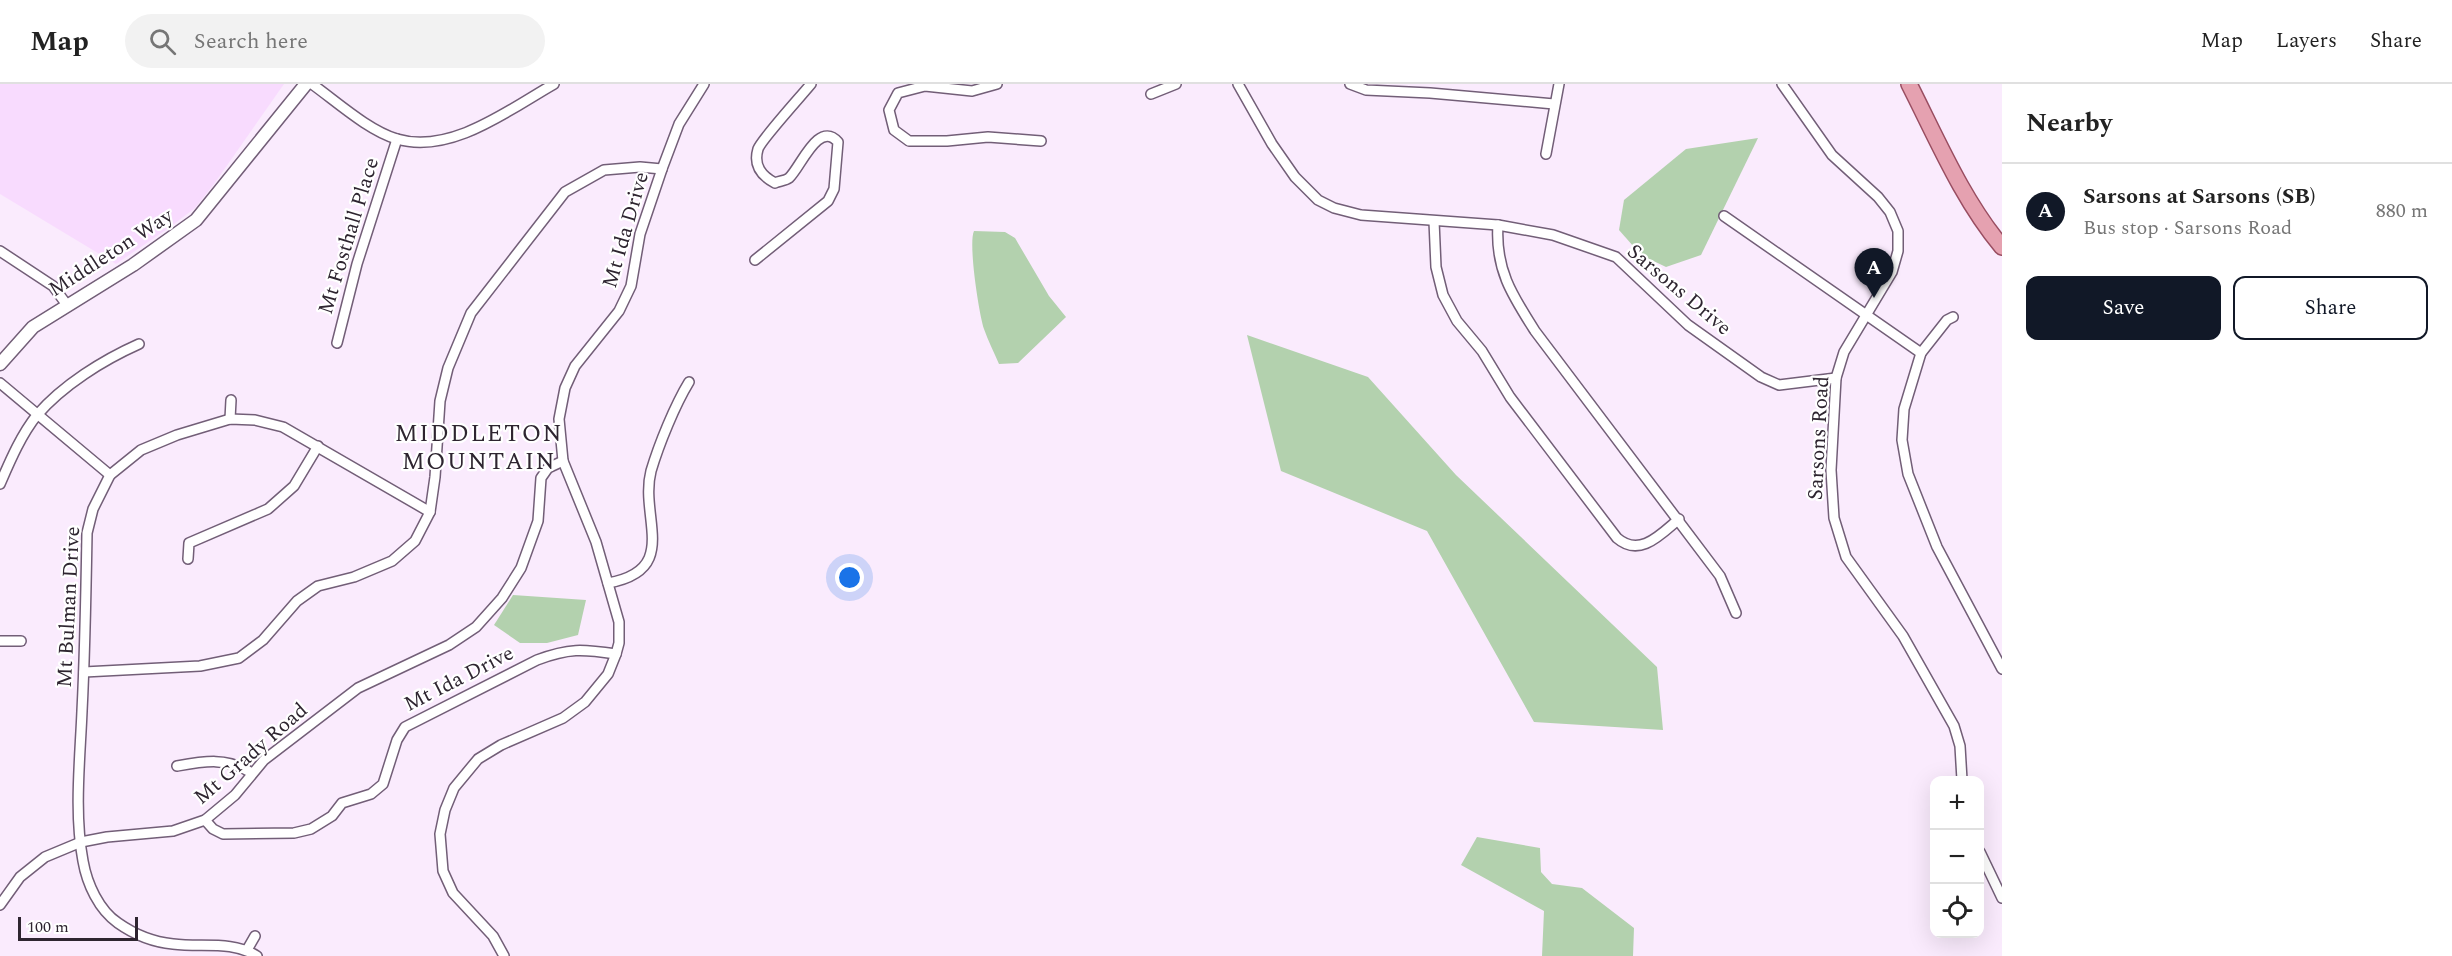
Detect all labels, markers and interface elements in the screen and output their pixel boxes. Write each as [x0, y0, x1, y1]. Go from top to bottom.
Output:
search box [125, 14, 545, 68]
text: Map [30, 20, 89, 63]
icon: search [146, 25, 179, 58]
text: Search here [194, 25, 308, 58]
text: Map [2201, 25, 2243, 57]
text: Layers [2276, 25, 2337, 57]
text: Share [2370, 25, 2422, 57]
text: Nearby [2026, 103, 2112, 143]
street label: Mt Fosthall Place [310, 154, 388, 318]
street label: Mt Ida Drive [594, 168, 658, 292]
text: Sarsons at Sarsons (SB) [2083, 180, 2316, 213]
text: A [2038, 196, 2053, 226]
text: 880 m [2376, 196, 2428, 226]
street label: Middleton Way [42, 200, 181, 305]
text: Bus stop · Sarsons Road [2083, 213, 2292, 243]
street label: Sarsons Drive [1619, 236, 1739, 344]
pin: A [1854, 248, 1894, 298]
button: Save [2026, 276, 2221, 340]
button: Share [2233, 276, 2428, 340]
street label: Sarsons Road [1800, 375, 1838, 501]
district label: MIDDLETON MOUNTAIN [395, 416, 563, 480]
street label: Mt Bulman Drive [49, 525, 89, 689]
your location [835, 563, 864, 592]
street label: Mt Ida Drive [398, 638, 520, 720]
street label: Mt Grady Road [187, 695, 315, 813]
map controls [1930, 776, 1984, 938]
button: + [1930, 776, 1984, 830]
button: − [1930, 830, 1984, 884]
button: locate [1930, 884, 1984, 938]
scale bar [18, 914, 138, 942]
text: 100 m [27, 915, 69, 939]

